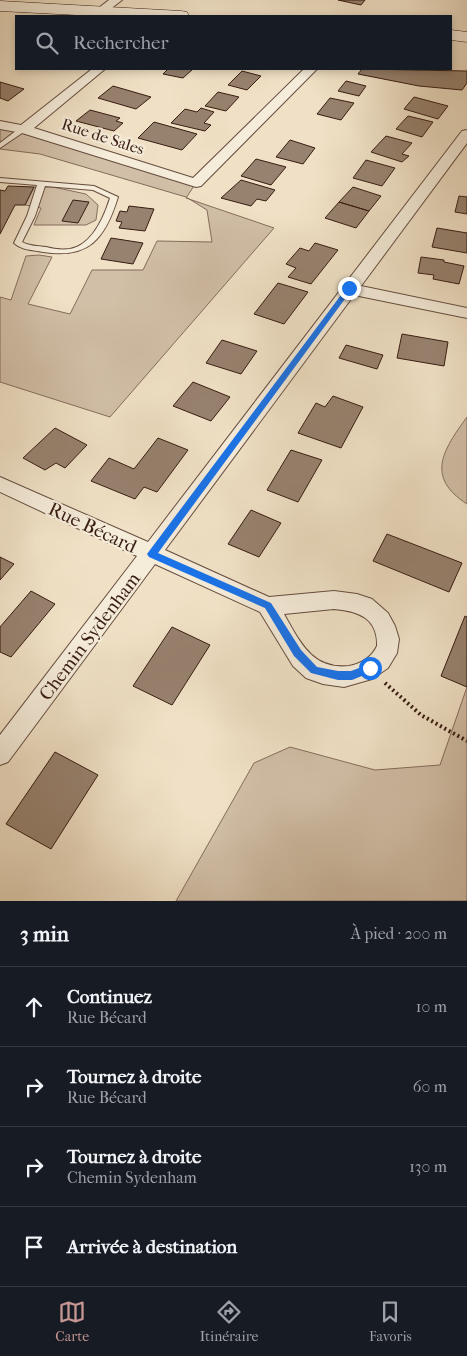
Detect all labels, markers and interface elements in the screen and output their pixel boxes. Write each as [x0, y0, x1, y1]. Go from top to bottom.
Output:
search box [15, 15, 452, 70]
icon: search [33, 29, 61, 57]
text: Rechercher [73, 32, 169, 54]
street label: Rue de Sales [59, 114, 147, 159]
route end [338, 277, 361, 300]
street label: Rue Bécard [45, 498, 141, 558]
street label: Chemin Sydenham [35, 568, 145, 705]
route start [359, 657, 382, 680]
text: 3 min [20, 922, 69, 946]
text: À pied · 200 m [351, 924, 447, 943]
text: Continuez [67, 986, 152, 1008]
icon: ahead [20, 993, 48, 1021]
text: 10 m [416, 997, 447, 1016]
text: Rue Bécard [67, 1008, 147, 1027]
text: Tournez à droite [67, 1066, 201, 1088]
icon: right [20, 1073, 48, 1101]
text: 60 m [413, 1077, 447, 1096]
text: Rue Bécard [67, 1088, 147, 1107]
text: Tournez à droite [67, 1146, 201, 1168]
icon: right [20, 1153, 48, 1181]
text: 130 m [409, 1157, 447, 1176]
text: Chemin Sydenham [67, 1168, 197, 1187]
icon: arrive [20, 1233, 48, 1261]
text: Arrivée à destination [67, 1236, 237, 1258]
tab: Carte [55, 1298, 89, 1345]
tab: Itinéraire [200, 1298, 258, 1345]
tab: Favoris [369, 1298, 412, 1345]

